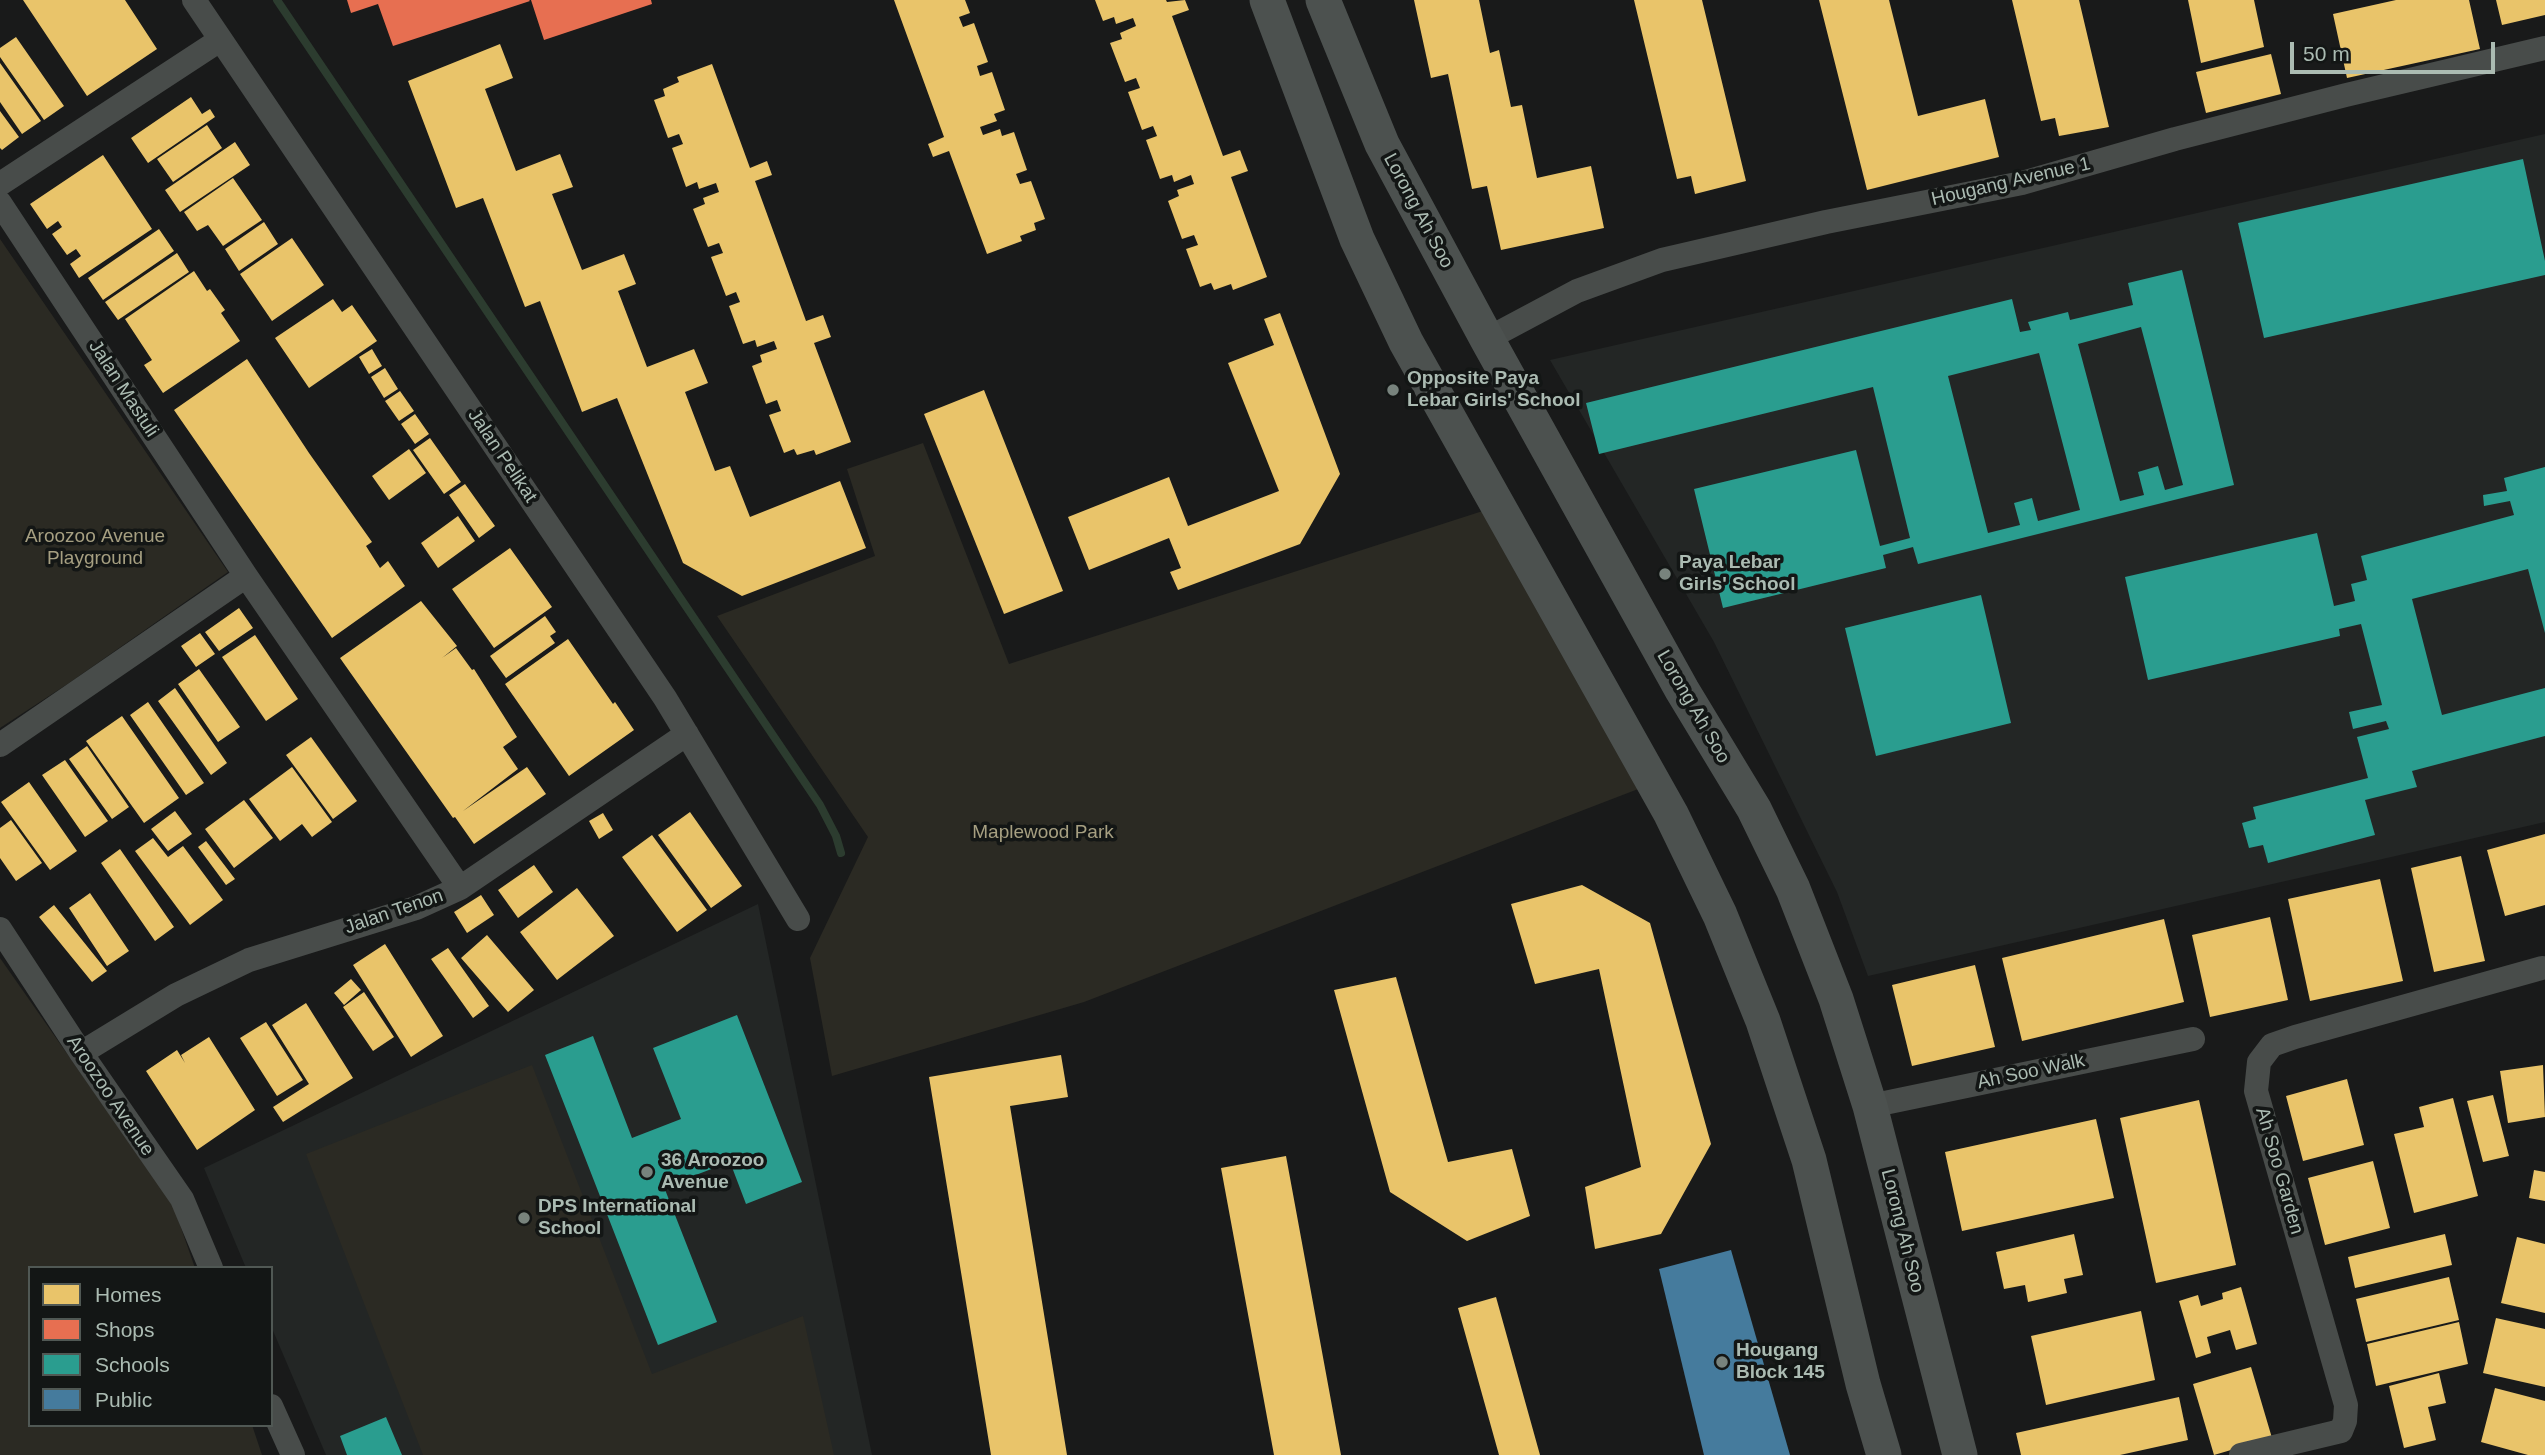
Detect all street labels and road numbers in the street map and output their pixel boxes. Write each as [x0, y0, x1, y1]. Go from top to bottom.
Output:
street label: Lorong Ah Soo [1378, 150, 1458, 272]
street label: Hougang Avenue 1 [1929, 153, 2093, 211]
street label: Jalan Mastuli [83, 336, 163, 442]
street label: Jalan Pelikat [462, 405, 542, 507]
street label: Lorong Ah Soo [1651, 646, 1735, 768]
street label: Jalan Tenon [342, 885, 446, 939]
street label: Aroozoo Avenue [61, 1032, 159, 1160]
street label: Ah Soo Walk [1975, 1050, 2087, 1094]
street label: Ah Soo Garden [2250, 1105, 2308, 1237]
street label: Lorong Ah Soo [1876, 1167, 1928, 1295]

